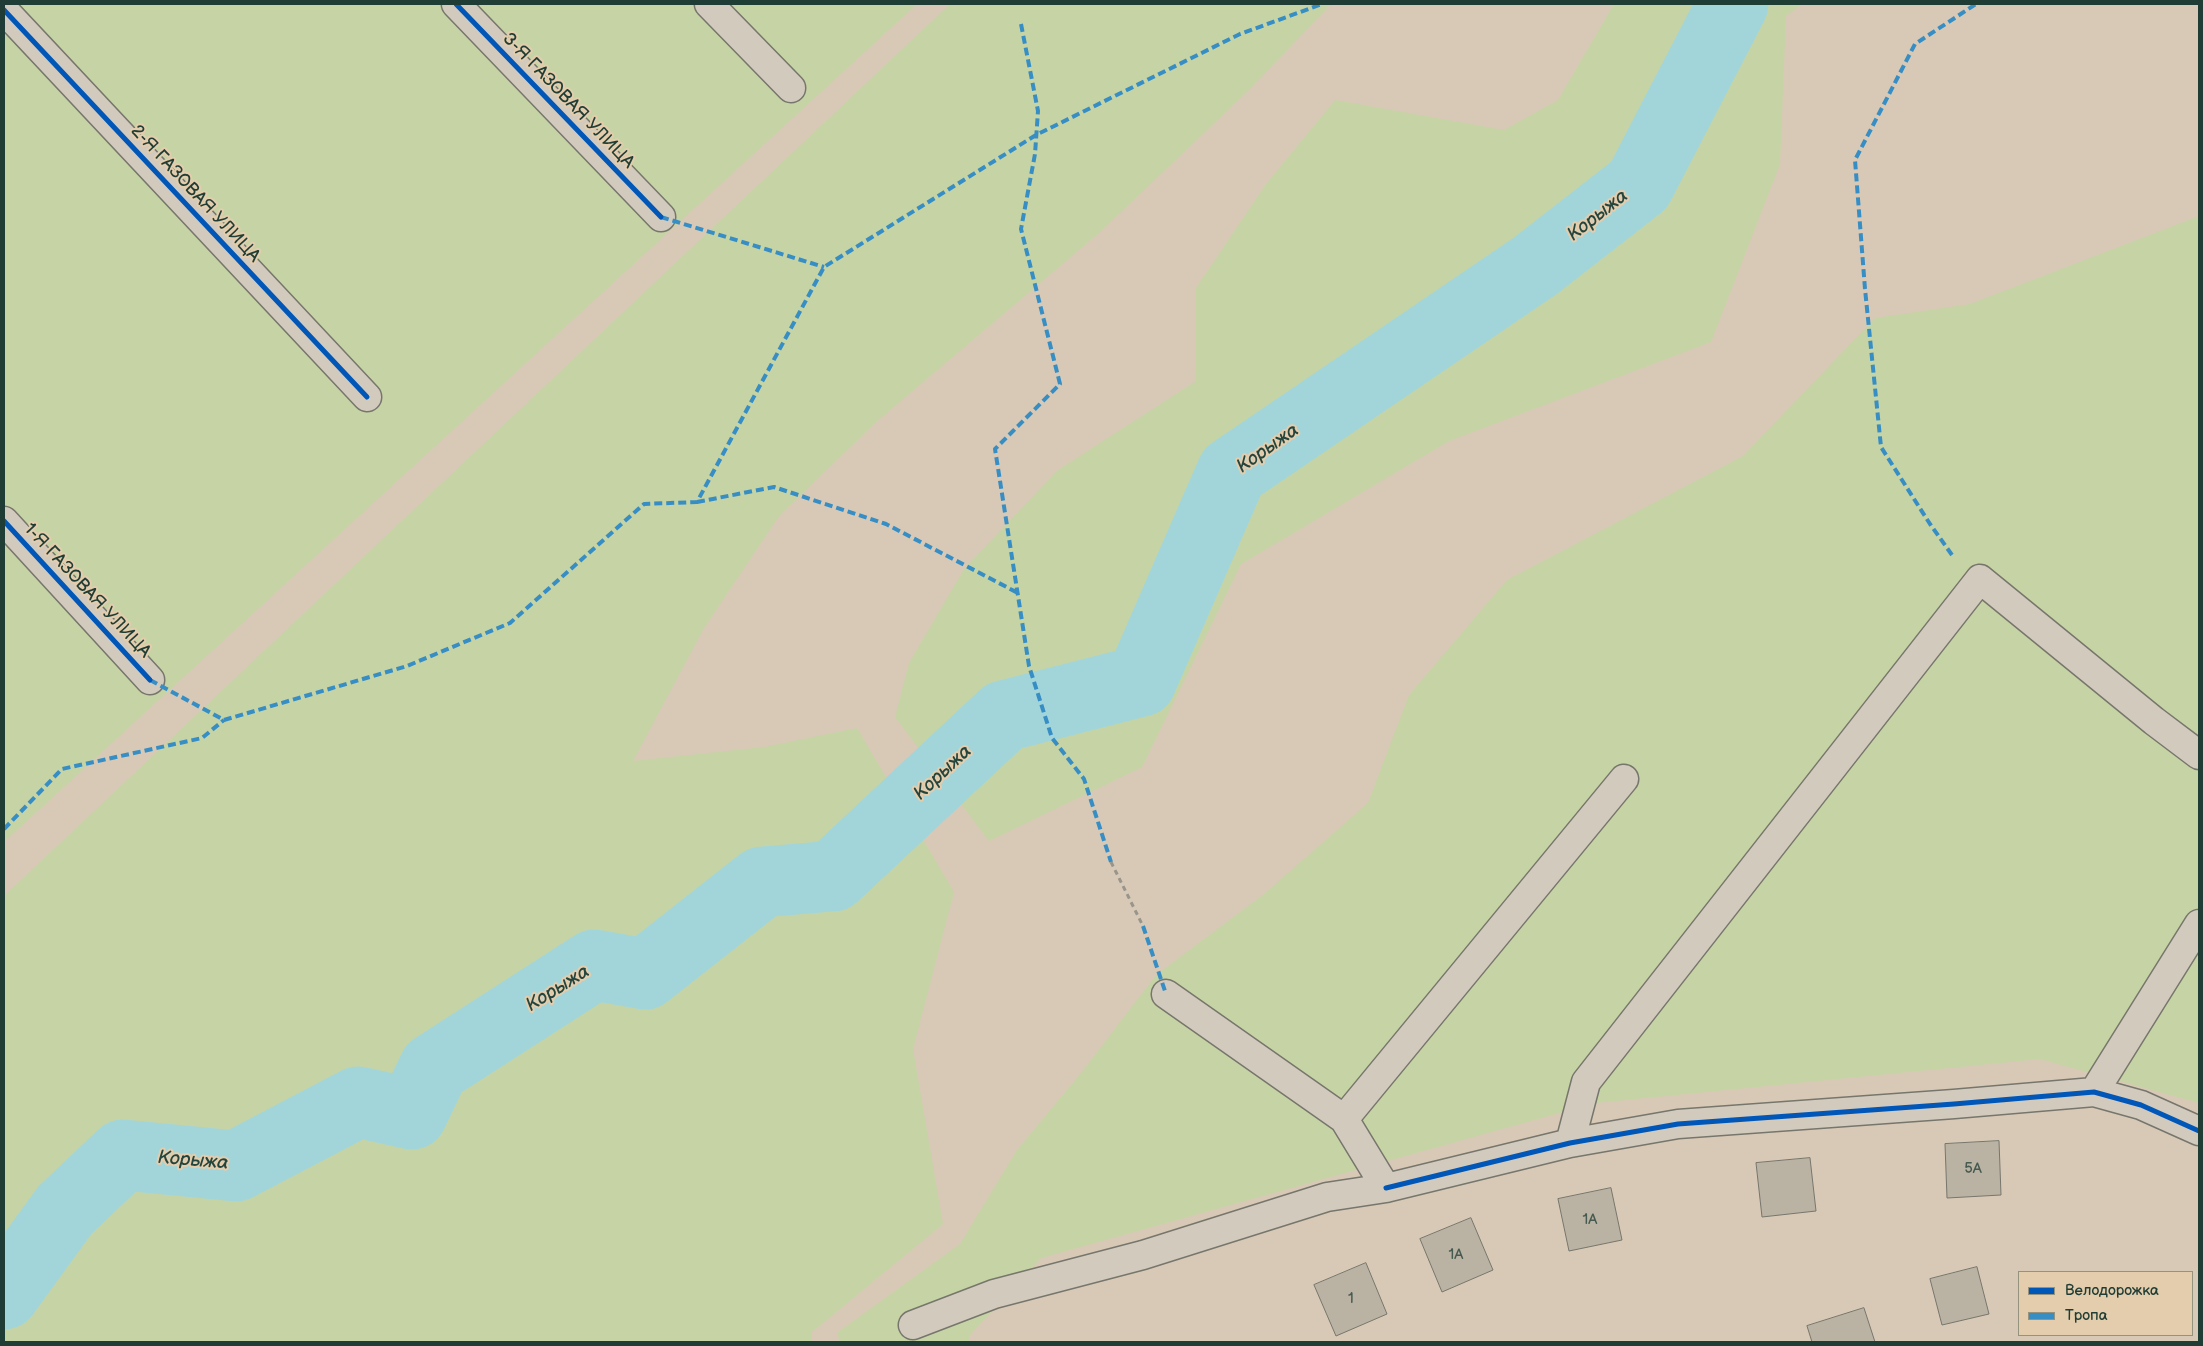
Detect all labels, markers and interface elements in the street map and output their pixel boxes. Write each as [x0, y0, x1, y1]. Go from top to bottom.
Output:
street label: 3-Я ГАЗОВАЯ УЛИЦА [498, 29, 638, 173]
street label: 2-Я ГАЗОВАЯ УЛИЦА [126, 121, 264, 267]
water label: Корыжа [1563, 185, 1633, 247]
water label: Корыжа [1232, 419, 1304, 479]
street label: 1-Я ГАЗОВАЯ УЛИЦА [19, 519, 155, 663]
water label: Корыжа [909, 740, 977, 806]
water label: Корыжа [522, 961, 594, 1017]
water label: Корыжа [157, 1147, 229, 1175]
house number: 5А [1964, 1160, 1982, 1178]
house number: 1А [1583, 1211, 1597, 1229]
house number: 1А [1449, 1246, 1463, 1264]
legend [2018, 1271, 2193, 1336]
text: Велодорожка [2065, 1281, 2159, 1300]
house number: 1 [1348, 1290, 1354, 1308]
text: Тропа [2065, 1306, 2108, 1325]

